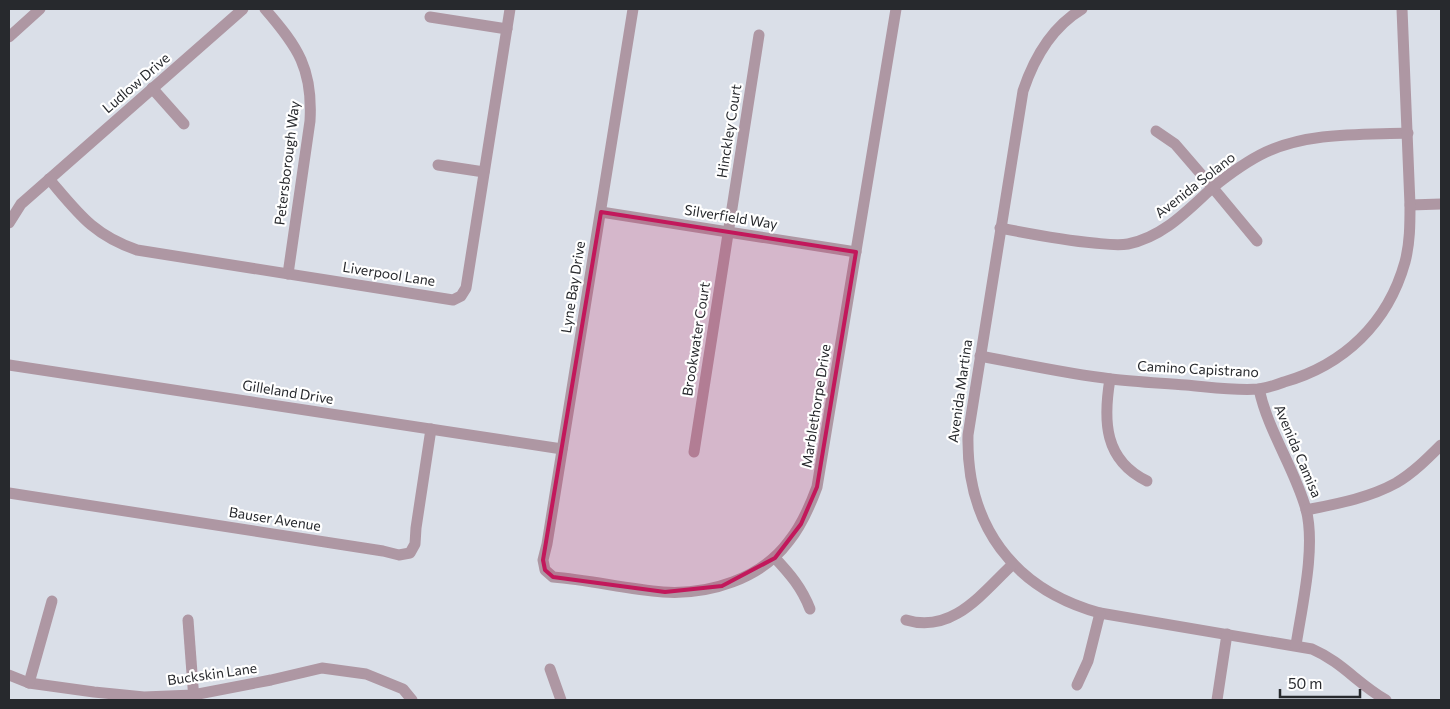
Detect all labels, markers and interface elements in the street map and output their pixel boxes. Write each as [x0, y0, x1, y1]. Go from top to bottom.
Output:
street label: Ludlow Drive [99, 49, 173, 116]
street label: Hinckley Court [713, 83, 744, 179]
street label: Petersborough Way [270, 100, 303, 226]
street label: Avenida Solano [1151, 148, 1238, 221]
street label: Silverfield Way [683, 201, 779, 232]
street label: Lyne Bay Drive [557, 240, 588, 334]
street label: Liverpool Lane [342, 258, 437, 289]
street label: Brookwater Court [678, 280, 713, 397]
street label: Avenida Martina [944, 338, 975, 444]
street label: Marblethorpe Drive [797, 343, 834, 469]
street label: Camino Capistrano [1137, 357, 1259, 380]
street label: Gilleland Drive [241, 376, 335, 407]
street label: Avenida Camisa [1271, 402, 1326, 500]
street label: Bauser Avenue [228, 503, 322, 534]
street label: Buckskin Lane [166, 659, 258, 688]
scale bar [1280, 666, 1360, 698]
text: 50 m [1288, 674, 1322, 692]

